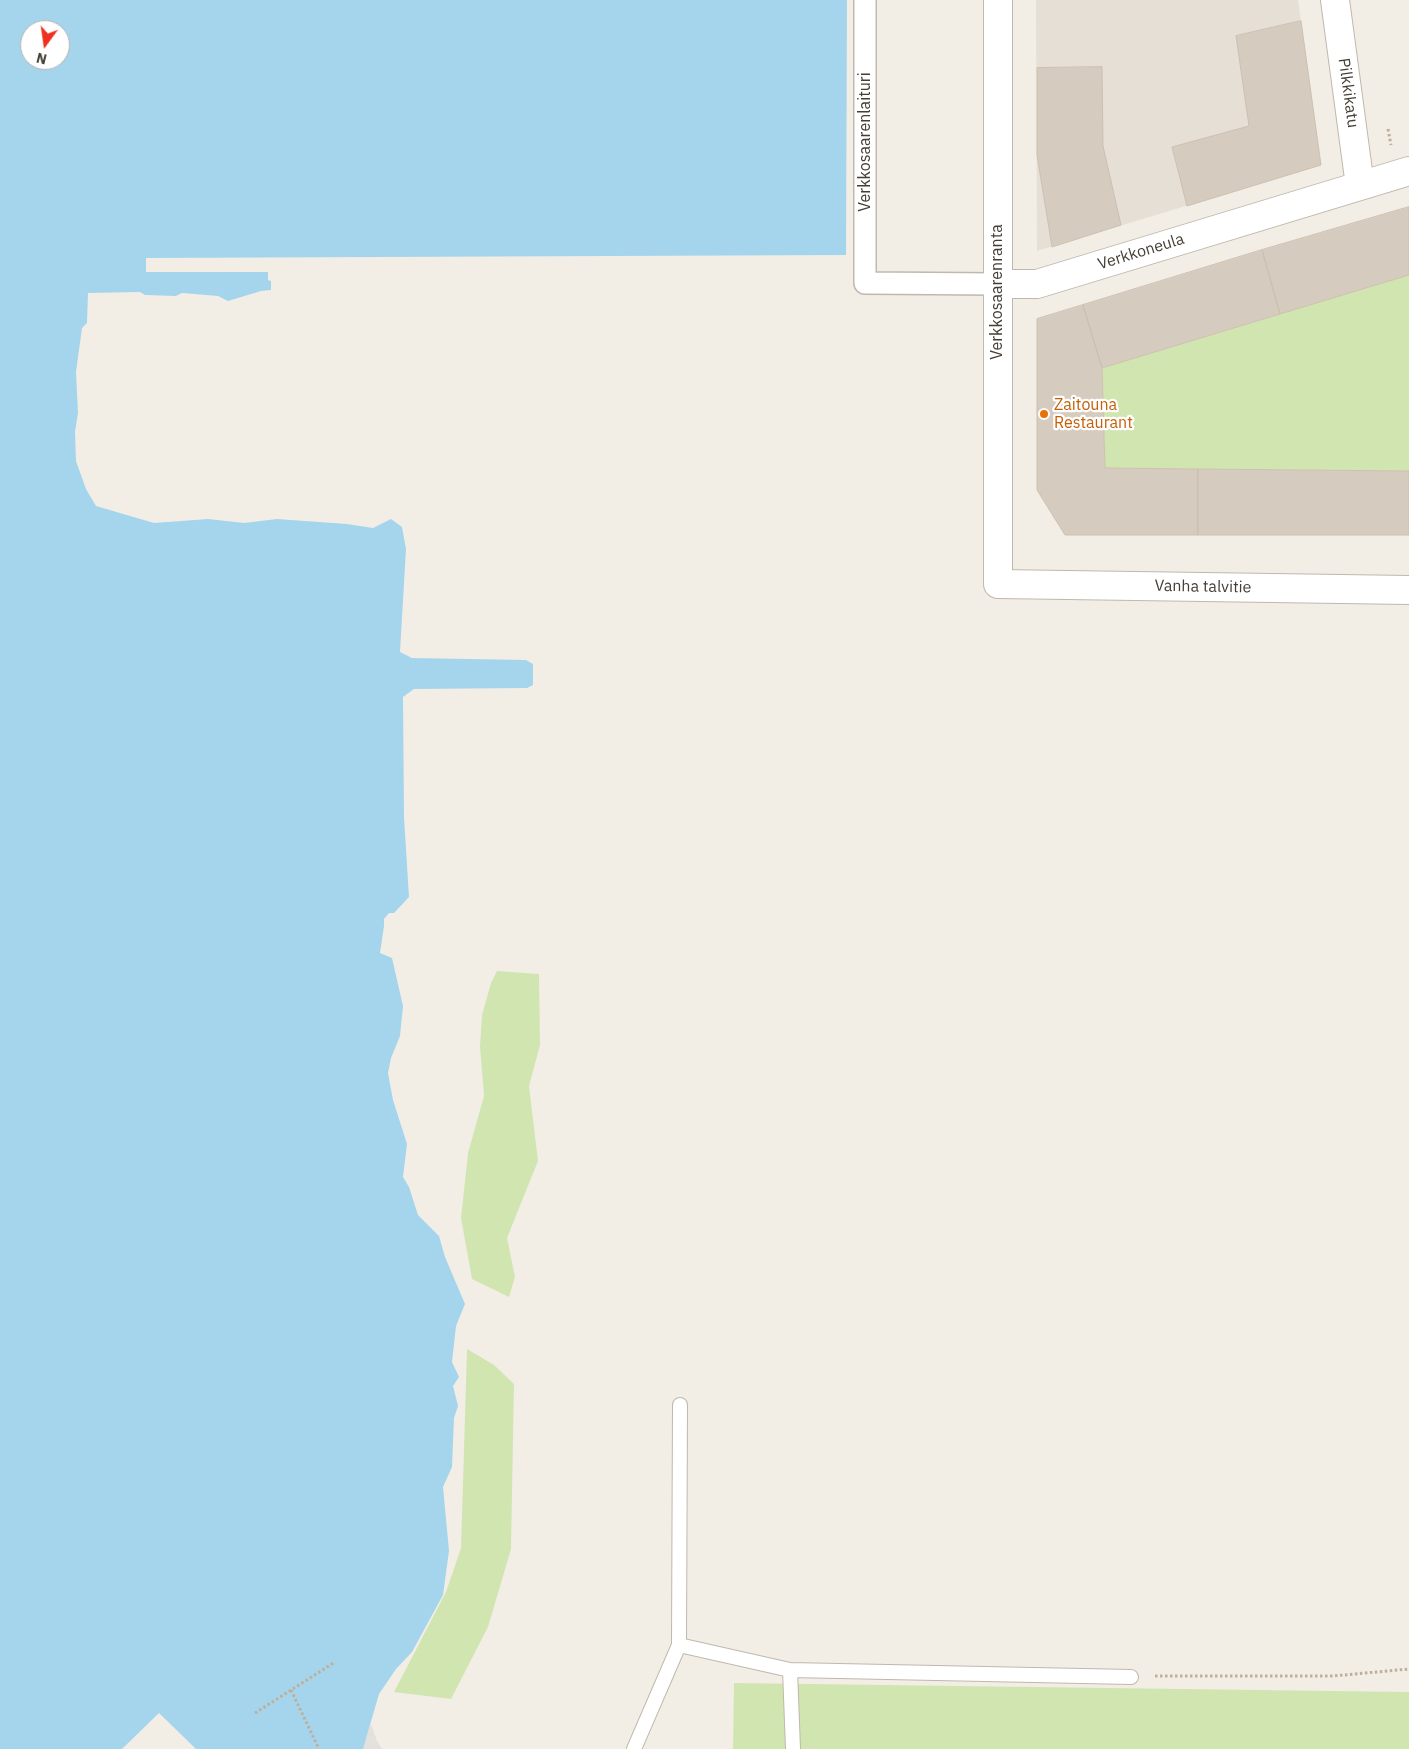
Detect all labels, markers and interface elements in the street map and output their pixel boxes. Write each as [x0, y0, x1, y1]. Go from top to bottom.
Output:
north arrow [20, 20, 70, 70]
text: N [35, 49, 49, 69]
street label: Pilkkikatu [1334, 57, 1362, 129]
street label: Verkkosaarenlaituri [855, 72, 875, 212]
street label: Verkkosaarenranta [987, 224, 1007, 360]
street label: Verkkoneula [1095, 230, 1187, 274]
place label: Zaitouna Restaurant [1054, 395, 1133, 433]
marker: Zaitouna Restaurant [1038, 408, 1050, 420]
street label: Vanha talvitie [1154, 577, 1252, 597]

